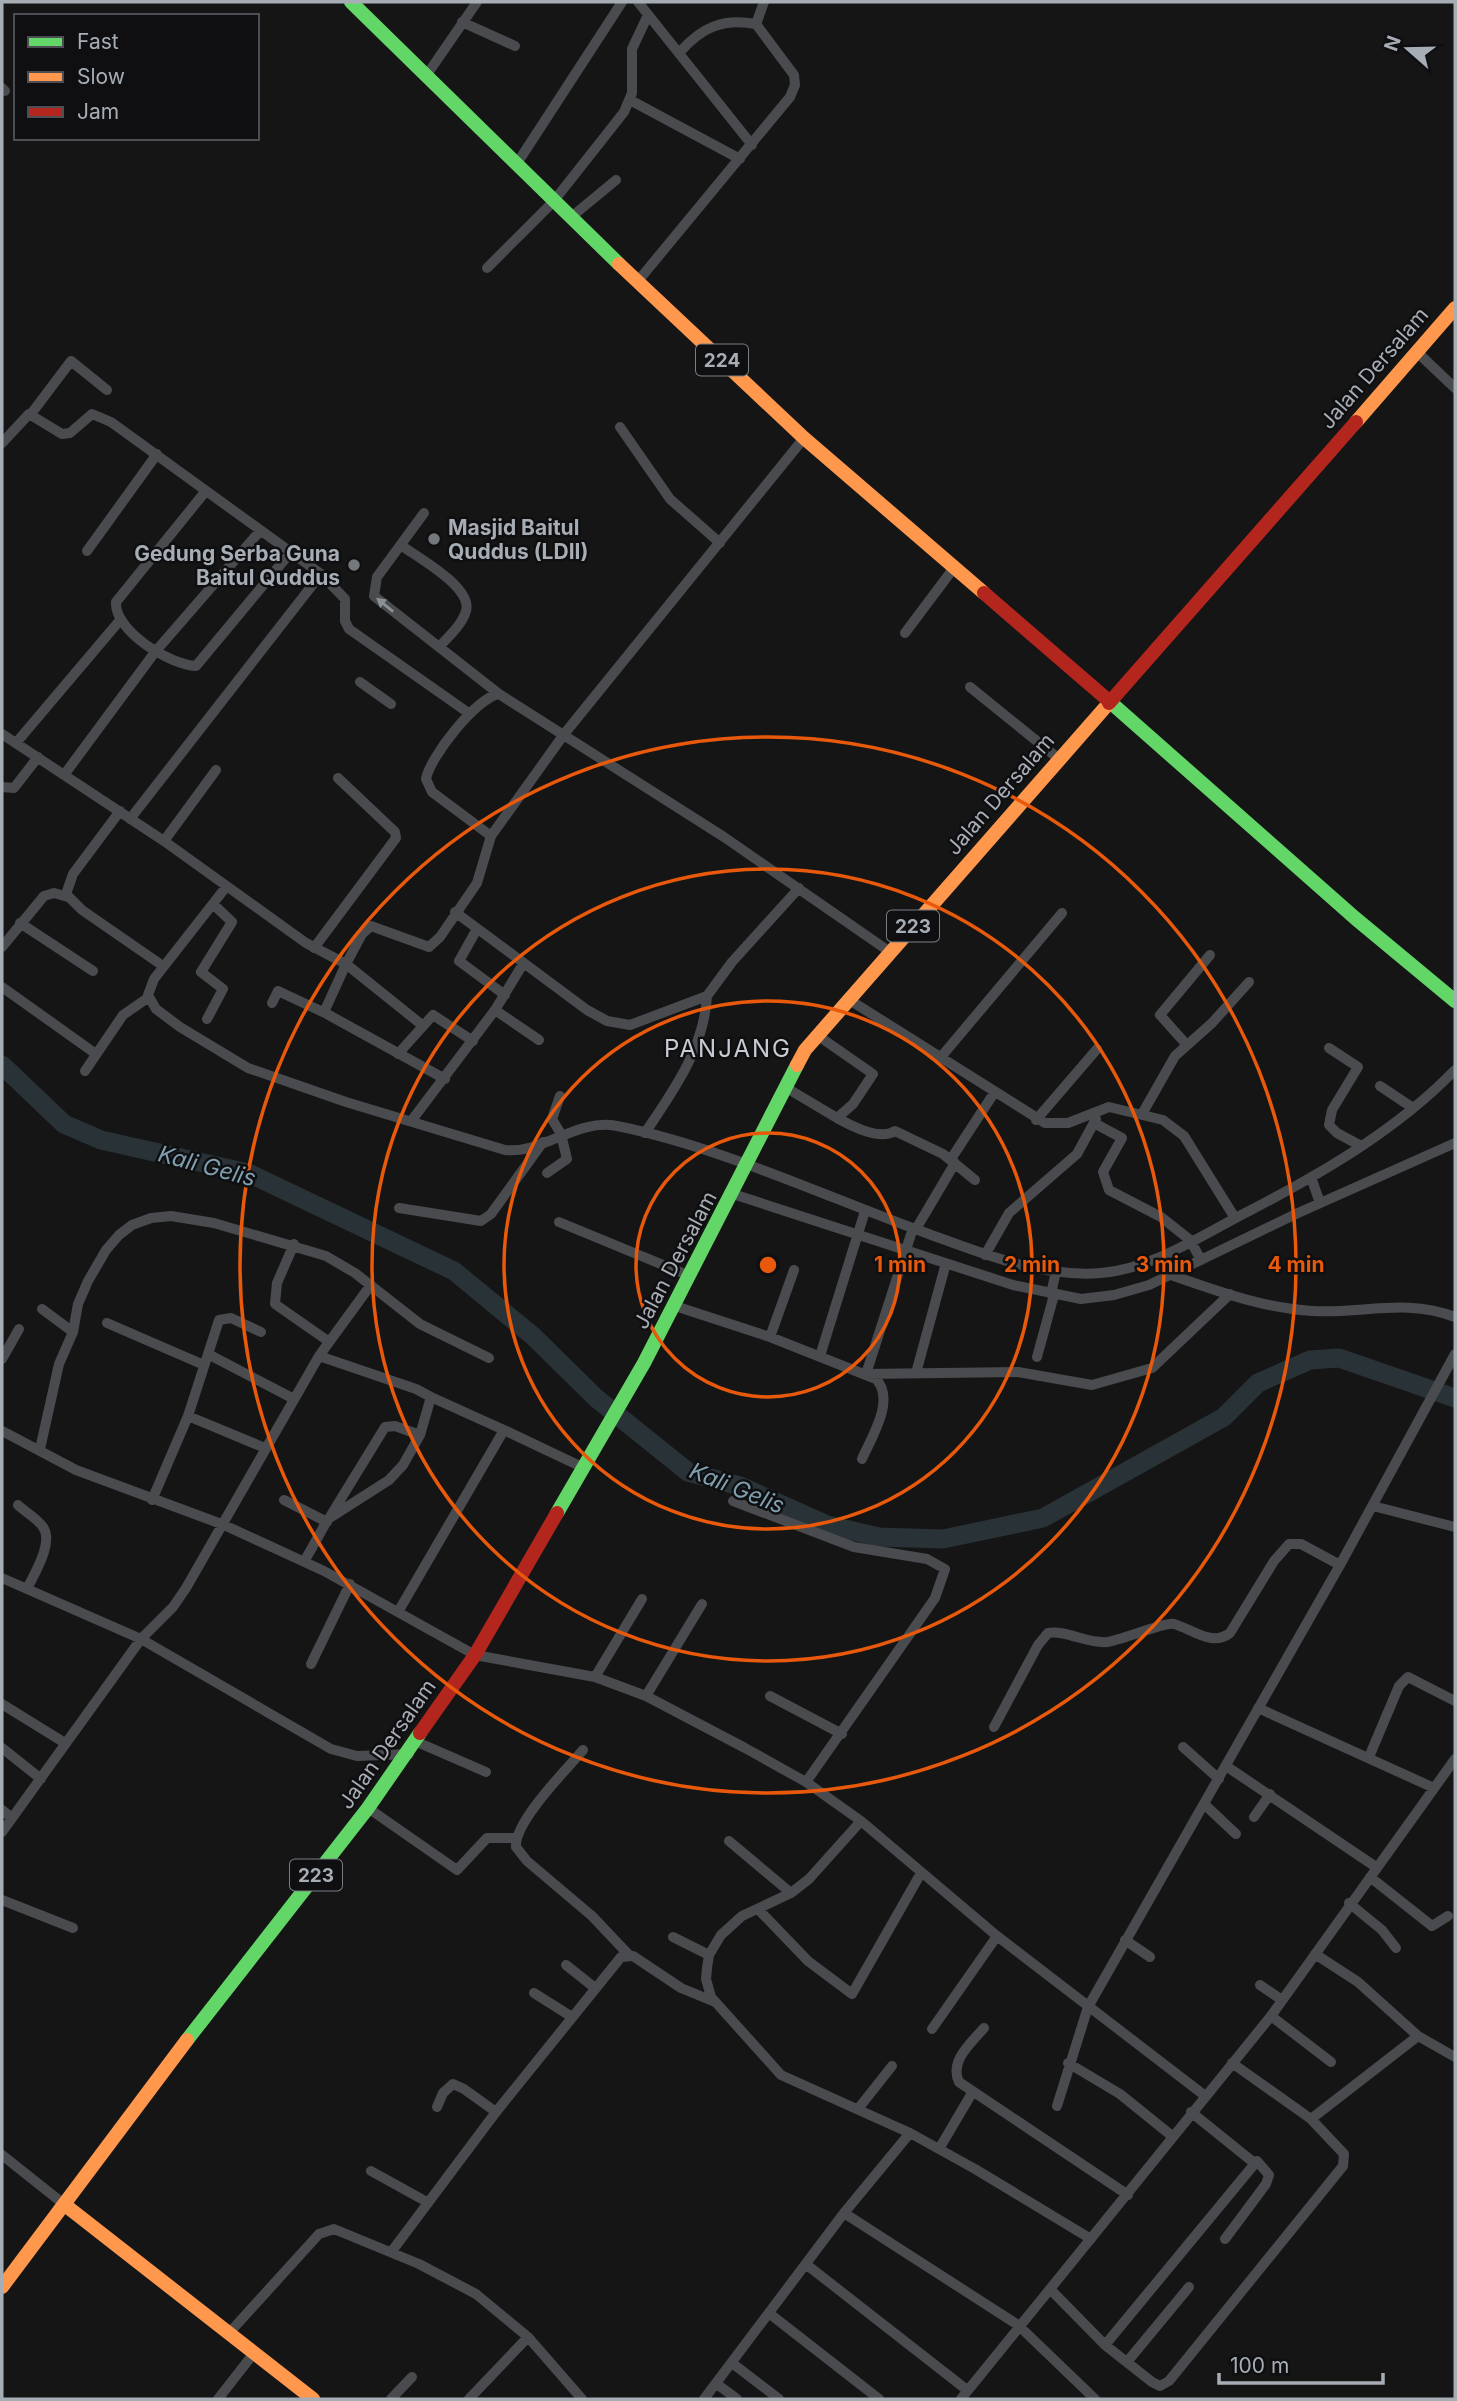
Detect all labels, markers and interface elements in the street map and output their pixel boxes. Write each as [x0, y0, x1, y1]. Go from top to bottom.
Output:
legend [14, 14, 259, 140]
north arrow [1373, 14, 1443, 84]
text: Fast [77, 29, 119, 54]
text: N [1379, 33, 1406, 54]
text: Slow [77, 64, 125, 89]
text: Jam [77, 99, 119, 124]
street label: Jalan Dersalam [1315, 302, 1433, 434]
road number: 224 [696, 344, 748, 376]
place label: Masjid Baitul Quddus (LDII) [448, 515, 588, 564]
marker: Masjid Baitul Quddus (LDII) [426, 531, 442, 547]
place label: Gedung Serba Guna Baitul Quddus [134, 541, 340, 590]
marker: Gedung Serba Guna Baitul Quddus [346, 557, 362, 573]
one-way arrow [377, 598, 394, 613]
street label: Jalan Dersalam [941, 728, 1059, 860]
road number: 223 [887, 910, 939, 942]
district label: PANJANG [664, 1034, 792, 1063]
water label: Kali Gelis [155, 1140, 259, 1192]
street label: Jalan Dersalam [628, 1187, 722, 1333]
text: 1 min [874, 1252, 926, 1277]
text: 2 min [1004, 1252, 1060, 1277]
text: 3 min [1136, 1252, 1192, 1277]
text: 4 min [1267, 1252, 1325, 1277]
centre of rings [756, 1253, 780, 1277]
water label: Kali Gelis [685, 1456, 789, 1520]
street label: Jalan Dersalam [333, 1674, 441, 1814]
road number: 223 [290, 1859, 342, 1890]
scale bar [1219, 2342, 1384, 2386]
text: 100 m [1230, 2353, 1289, 2378]

